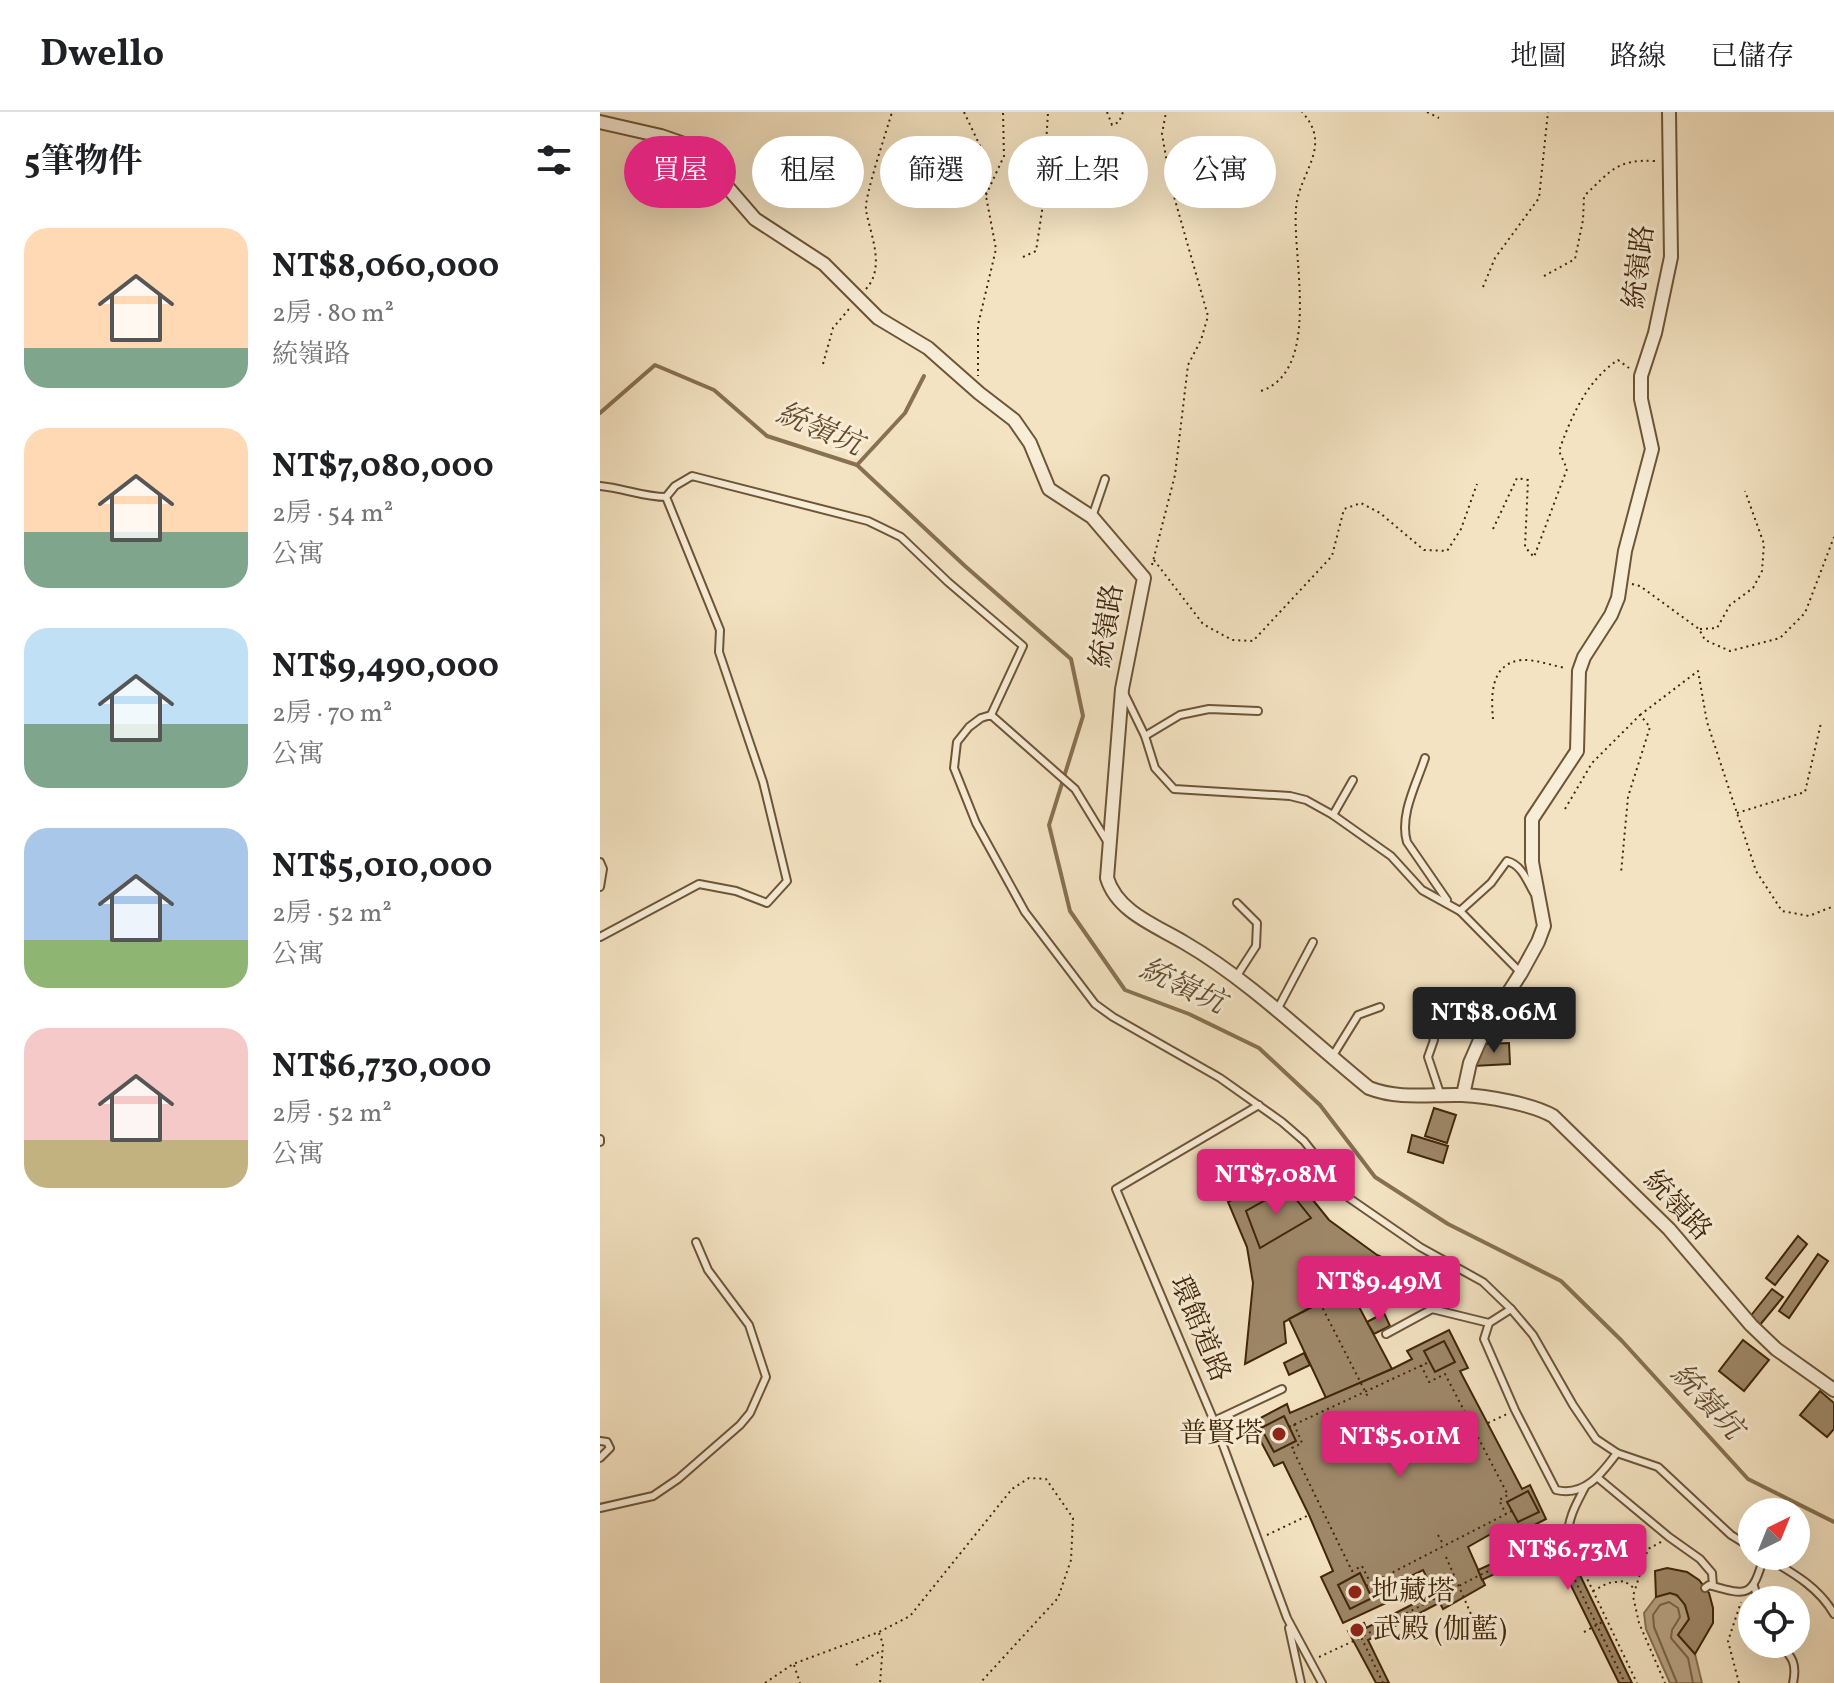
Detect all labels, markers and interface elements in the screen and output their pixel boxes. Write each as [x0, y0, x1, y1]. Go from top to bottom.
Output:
text: Dwello [40, 29, 164, 82]
text: 地圖 [1510, 38, 1566, 77]
text: 路線 [1610, 38, 1666, 77]
text: 已儲存 [1710, 38, 1794, 77]
chip: 買屋 [624, 136, 736, 208]
chip: 租屋 [752, 136, 864, 208]
chip: 篩選 [880, 136, 992, 208]
chip: 新上架 [1008, 136, 1148, 208]
chip: 公寓 [1164, 136, 1276, 208]
icon: filters [532, 138, 576, 182]
text: 5筆物件 [24, 140, 142, 187]
street label: 統嶺路 [1616, 223, 1664, 311]
text: NT$8,060,000 [272, 244, 499, 291]
icon: home [88, 260, 184, 356]
text: 2房 · 80 m² [272, 296, 394, 332]
text: 統嶺路 [272, 337, 350, 373]
water label: 統嶺坑 [769, 393, 872, 468]
text: NT$7,080,000 [272, 444, 494, 491]
icon: home [88, 460, 184, 556]
text: 2房 · 54 m² [272, 496, 393, 532]
text: 公寓 [272, 537, 324, 573]
street label: 統嶺路 [1082, 581, 1134, 671]
text: NT$9,490,000 [272, 644, 499, 691]
icon: home [88, 660, 184, 756]
text: 2房 · 70 m² [272, 696, 392, 732]
text: 公寓 [272, 737, 324, 773]
text: NT$5,010,000 [272, 844, 492, 891]
icon: home [88, 860, 184, 956]
text: 2房 · 52 m² [272, 896, 392, 932]
text: 公寓 [272, 937, 324, 973]
water label: 統嶺坑 [1132, 949, 1235, 1027]
pin: NT$8.06M [1411, 987, 1577, 1055]
text: NT$8.06M [1431, 995, 1557, 1031]
text: NT$6,730,000 [272, 1044, 492, 1091]
icon: home [88, 1060, 184, 1156]
text: 2房 · 52 m² [272, 1096, 392, 1132]
text: 公寓 [272, 1137, 324, 1173]
pin: NT$7.08M [1193, 1149, 1359, 1217]
text: NT$7.08M [1215, 1157, 1337, 1193]
street label: 統嶺路 [1634, 1162, 1720, 1250]
pin: NT$9.49M [1296, 1256, 1462, 1324]
text: NT$9.49M [1316, 1264, 1442, 1300]
street label: 環館道路 [1159, 1270, 1239, 1388]
water label: 統嶺坑 [1660, 1355, 1755, 1452]
pin: NT$5.01M [1317, 1411, 1483, 1479]
place label: 普賢塔 [1179, 1415, 1263, 1454]
text: NT$5.01M [1339, 1419, 1461, 1455]
marker: 普賢塔 [1270, 1425, 1288, 1443]
north arrow [1738, 1498, 1810, 1570]
map controls [1738, 1498, 1810, 1658]
pin: NT$6.73M [1485, 1524, 1651, 1592]
text: NT$6.73M [1507, 1532, 1629, 1568]
place label: 地藏塔 [1371, 1573, 1455, 1612]
marker: 地藏塔 [1346, 1583, 1364, 1601]
button: locate [1738, 1586, 1810, 1658]
place label: 武殿 (伽藍) [1373, 1611, 1507, 1650]
marker: 武殿 (伽藍) [1348, 1621, 1366, 1639]

